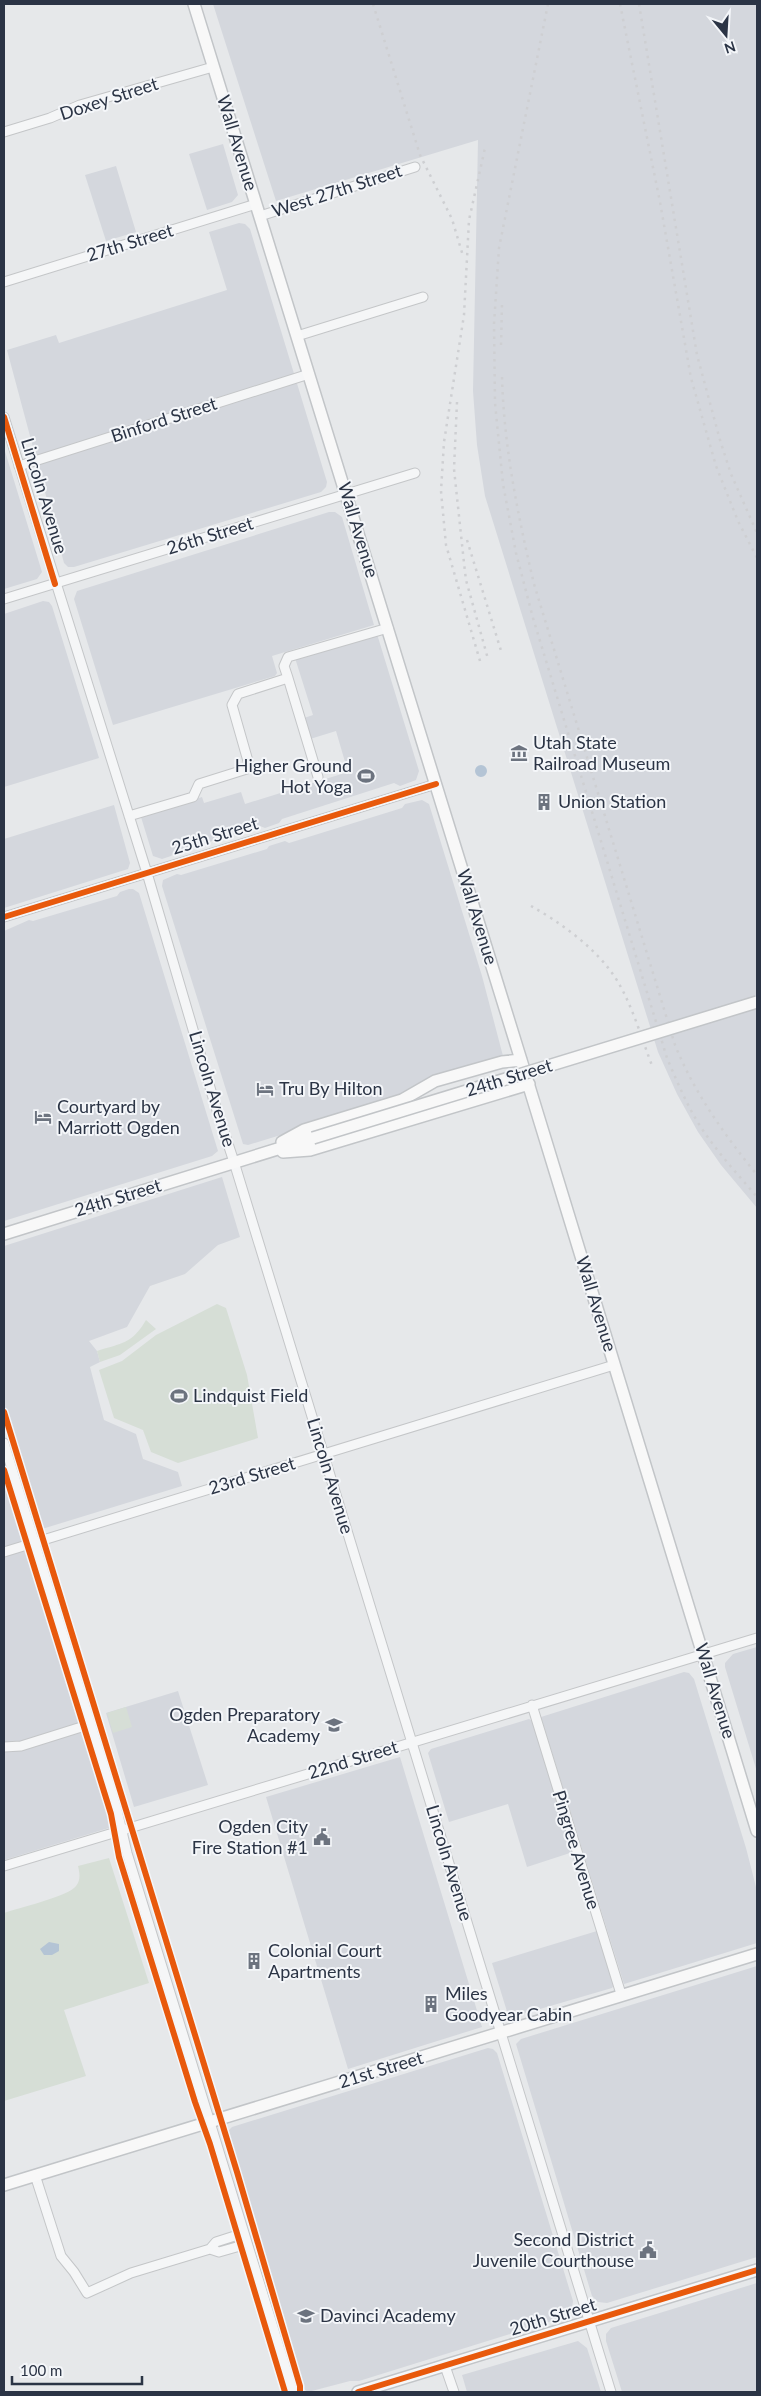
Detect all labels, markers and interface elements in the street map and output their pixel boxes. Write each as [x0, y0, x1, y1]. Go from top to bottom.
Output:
north arrow [701, 10, 751, 60]
text: N [722, 38, 738, 58]
street label: Doxey Street [57, 72, 161, 124]
street label: Wall Avenue [213, 92, 263, 193]
street label: West 27th Street [269, 159, 405, 221]
street label: 27th Street [84, 218, 176, 266]
street label: Binford Street [108, 391, 220, 447]
street label: Lincoln Avenue [17, 435, 73, 556]
street label: Wall Avenue [334, 479, 384, 580]
street label: 26th Street [164, 511, 256, 559]
place label: Utah State Railroad Museum [533, 731, 670, 774]
museum icon: Utah State Railroad Museum [509, 743, 529, 763]
place label: Higher Ground Hot Yoga [235, 754, 352, 797]
sports icon: Higher Ground Hot Yoga [356, 766, 376, 786]
place label: Union Station [558, 790, 666, 812]
building icon: Union Station [534, 792, 554, 812]
street label: 25th Street [169, 811, 261, 859]
street label: Wall Avenue [453, 866, 503, 967]
street label: Lincoln Avenue [185, 1028, 241, 1149]
street label: 24th Street [463, 1053, 555, 1101]
place label: Tru By Hilton [279, 1077, 383, 1099]
hotel icon: Tru By Hilton [255, 1079, 275, 1099]
place label: Courtyard by Marriott Ogden [57, 1095, 180, 1138]
hotel icon: Courtyard by Marriott Ogden [33, 1107, 53, 1127]
street label: 24th Street [72, 1173, 164, 1221]
street label: Wall Avenue [572, 1253, 622, 1354]
place label: Lindquist Field [193, 1384, 308, 1406]
sports icon: Lindquist Field [169, 1386, 189, 1406]
street label: Lincoln Avenue [303, 1415, 359, 1536]
street label: 23rd Street [206, 1451, 298, 1499]
street label: Wall Avenue [691, 1640, 741, 1741]
place label: Ogden Preparatory Academy [169, 1703, 321, 1746]
school or university icon: Ogden Preparatory Academy [324, 1715, 344, 1735]
street label: 22nd Street [305, 1735, 401, 1783]
street label: Pingree Avenue [548, 1788, 605, 1912]
street label: Lincoln Avenue [422, 1802, 478, 1923]
place label: Ogden City Fire Station #1 [192, 1815, 309, 1858]
public building icon: Ogden City Fire Station #1 [312, 1827, 332, 1847]
place label: Colonial Court Apartments [268, 1939, 382, 1982]
building icon: Colonial Court Apartments [244, 1951, 264, 1971]
place label: Miles Goodyear Cabin [445, 1982, 572, 2025]
building icon: Miles Goodyear Cabin [421, 1994, 441, 2014]
street label: 21st Street [336, 2046, 426, 2092]
place label: Second District Juvenile Courthouse [473, 2228, 635, 2271]
public building icon: Second District Juvenile Courthouse [638, 2240, 658, 2260]
street label: 20th Street [507, 2292, 599, 2340]
place label: Davinci Academy [320, 2304, 456, 2326]
school or university icon: Davinci Academy [296, 2306, 316, 2326]
scale bar [12, 2354, 142, 2386]
text: 100 m [20, 2361, 62, 2379]

